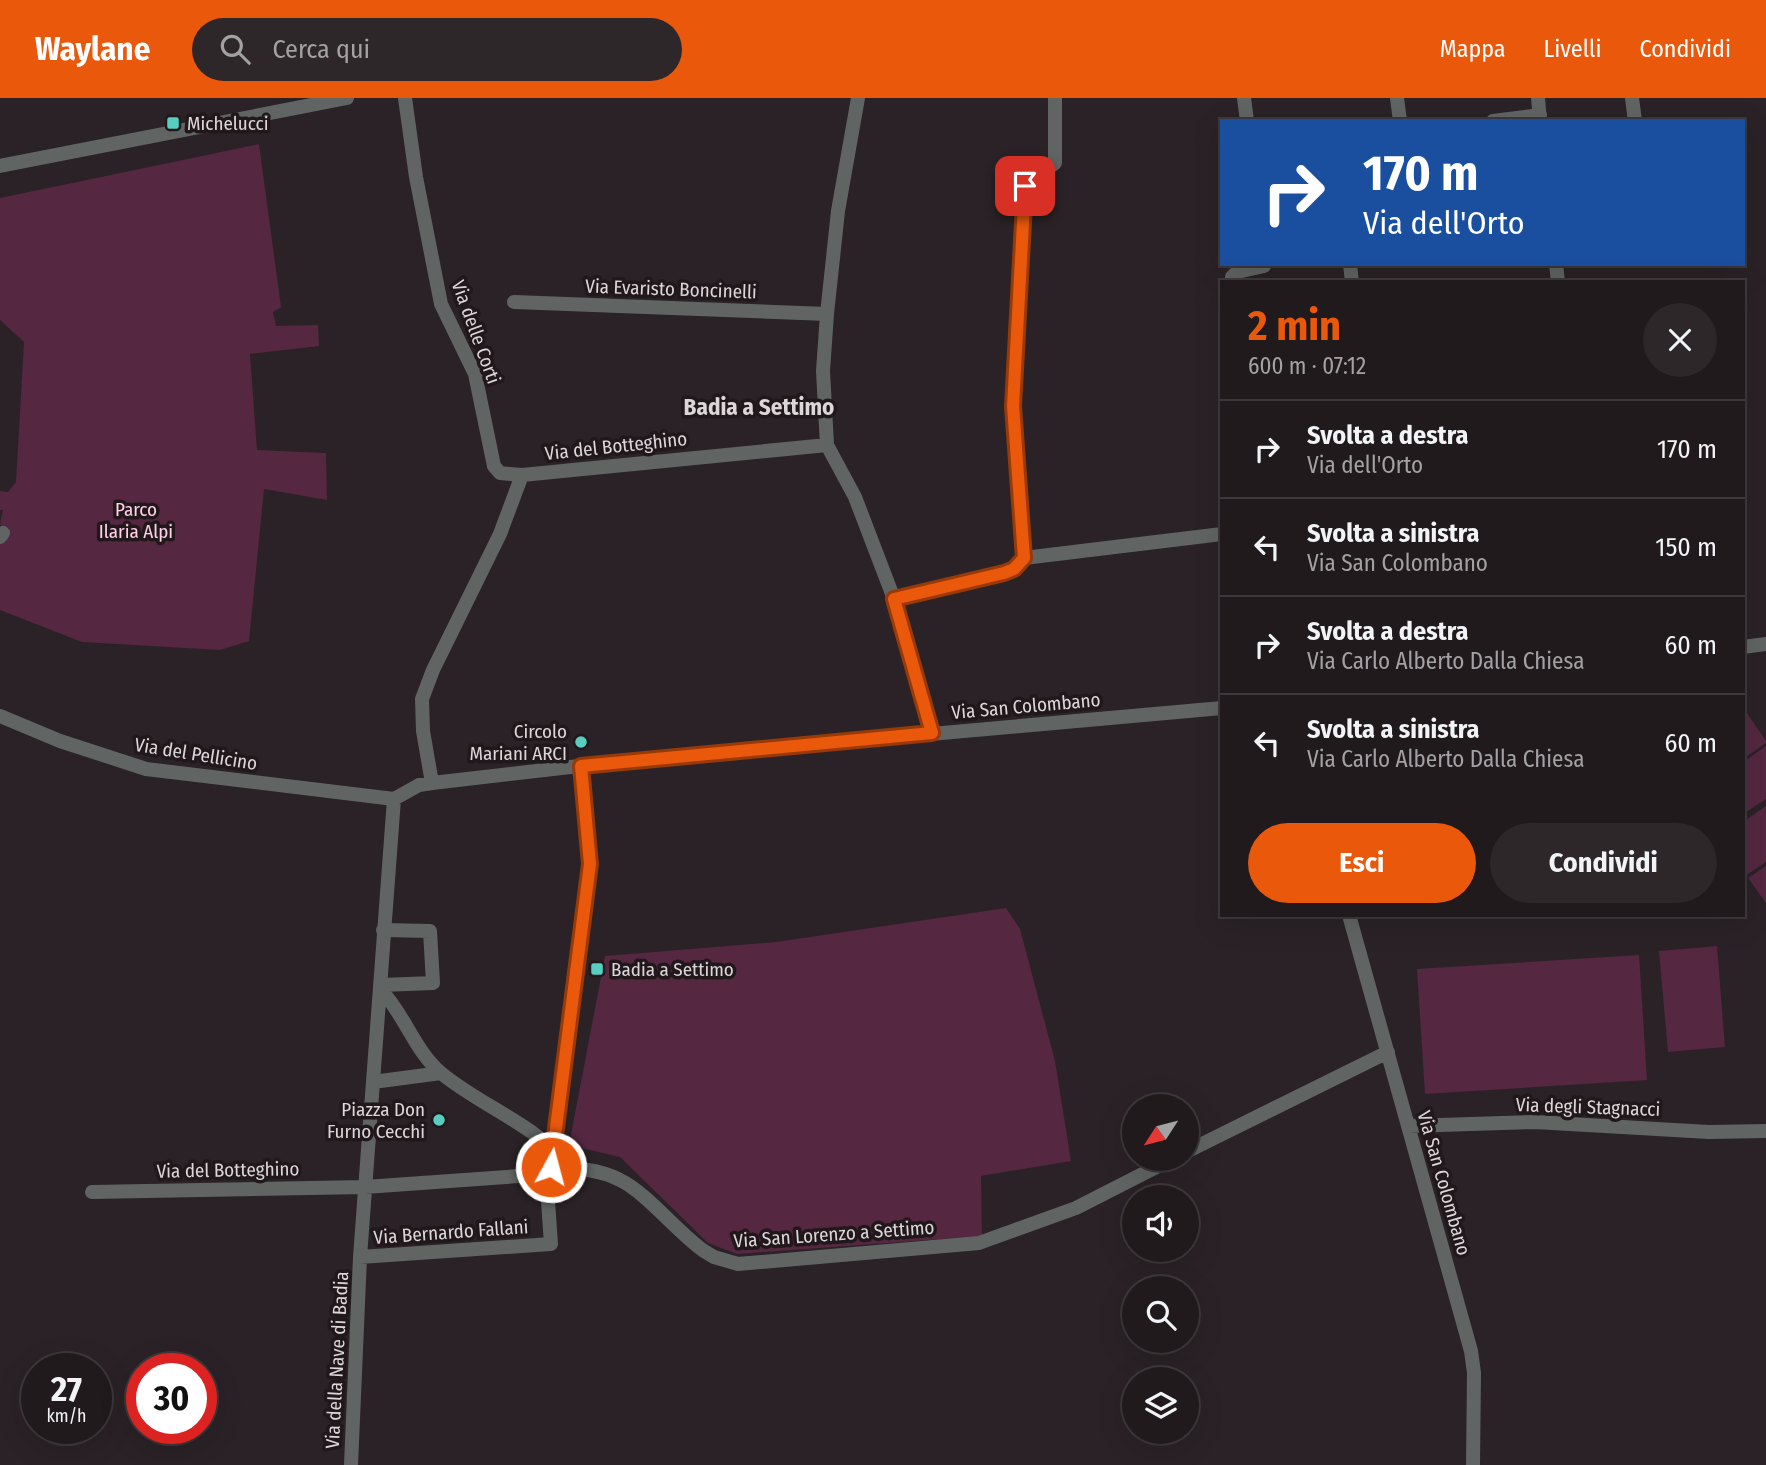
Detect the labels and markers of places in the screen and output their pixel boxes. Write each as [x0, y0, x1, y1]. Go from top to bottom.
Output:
place label: Michelucci [187, 112, 268, 135]
marker: Michelucci [165, 115, 181, 131]
pin [995, 156, 1055, 216]
place label: Circolo Mariani ARCI [469, 720, 567, 765]
marker: Circolo Mariani ARCI [573, 734, 589, 750]
place label: Badia a Settimo [611, 958, 734, 981]
marker: Badia a Settimo [589, 961, 605, 977]
place label: Piazza Don Furno Cecchi [327, 1098, 425, 1143]
marker: Piazza Don Furno Cecchi [431, 1112, 447, 1128]

